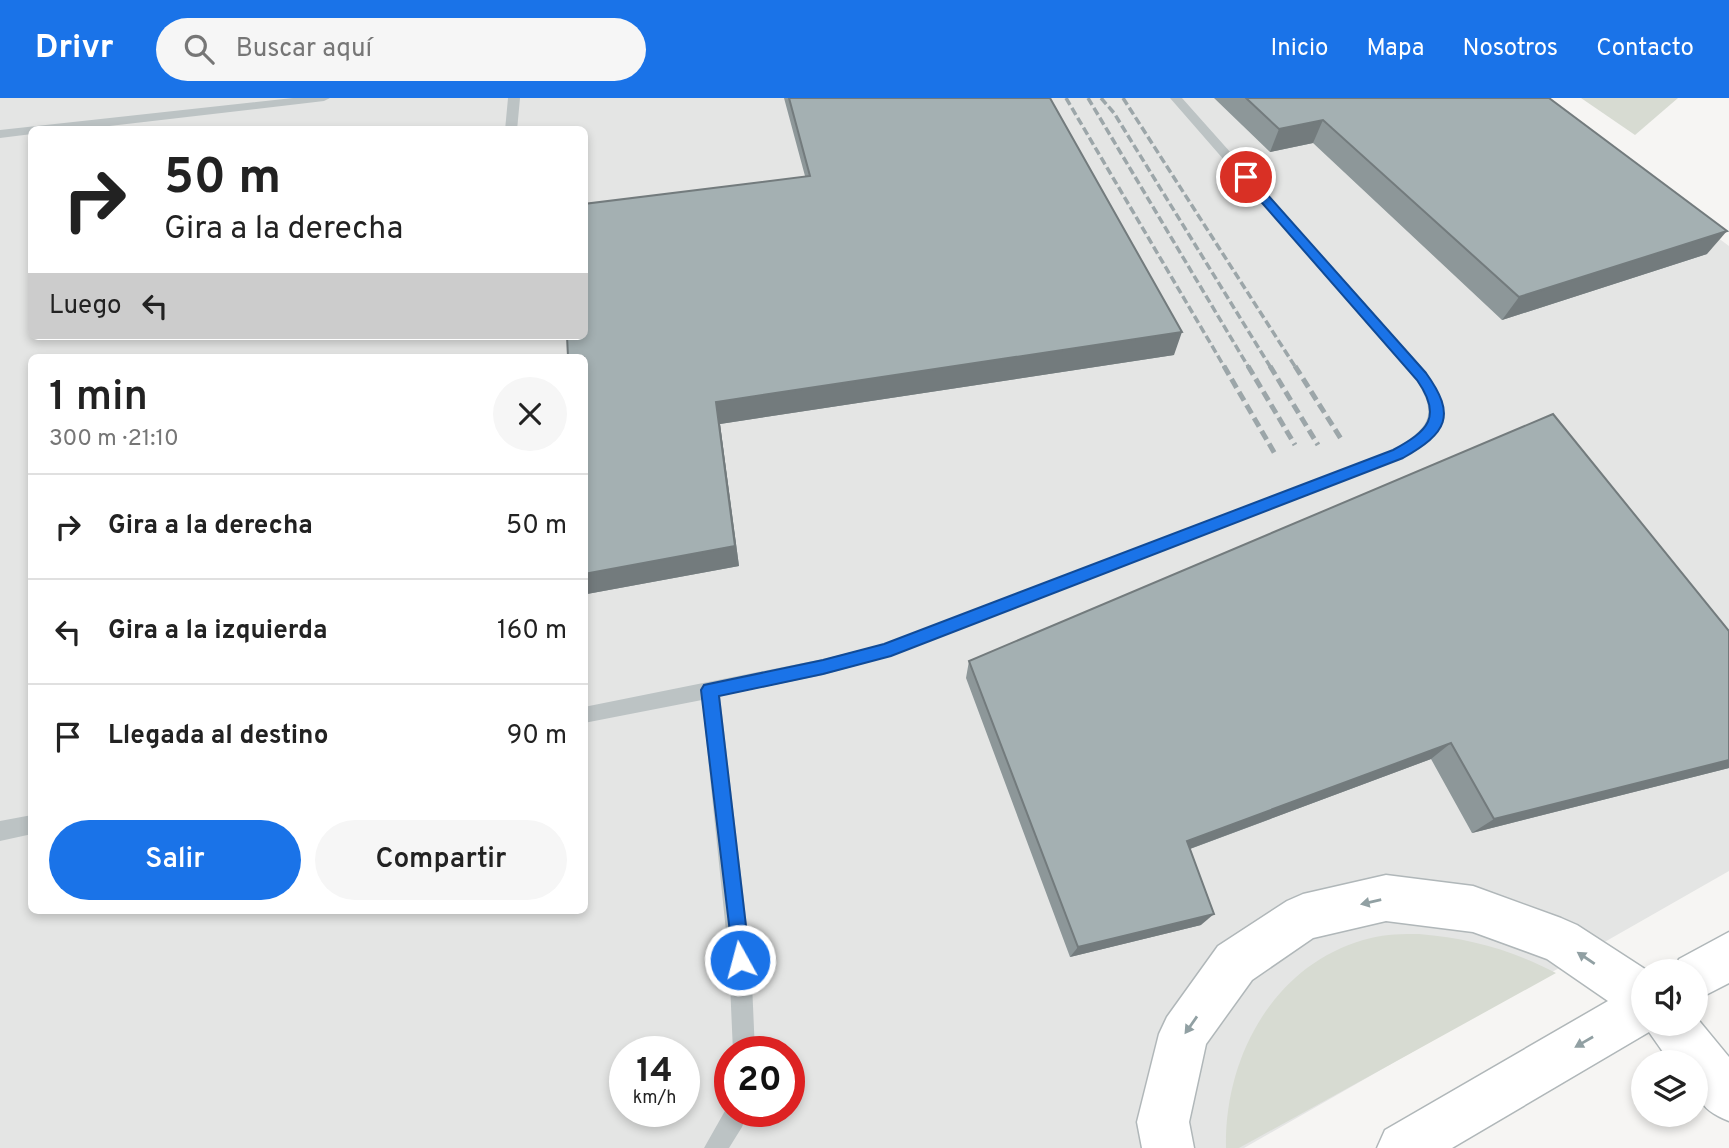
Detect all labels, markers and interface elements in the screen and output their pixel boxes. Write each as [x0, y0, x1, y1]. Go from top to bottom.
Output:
search box [156, 18, 646, 81]
text: Drivr [35, 28, 114, 70]
icon: search [180, 30, 218, 68]
text: Buscar aquí [236, 33, 372, 66]
text: Inicio [1271, 34, 1328, 64]
text: Mapa [1366, 34, 1425, 64]
text: Nosotros [1463, 34, 1558, 64]
text: Contacto [1596, 34, 1694, 64]
pin [1216, 147, 1276, 207]
text: 50 m [164, 149, 281, 211]
icon: right [49, 154, 140, 245]
icon: arrive [1227, 158, 1265, 196]
text: Gira a la derecha [164, 210, 403, 250]
icon: left [136, 287, 174, 325]
text: Luego [49, 290, 122, 323]
text: 1 min [49, 372, 148, 425]
button: close [493, 377, 567, 451]
text: 300 m · 21:10 [49, 425, 179, 454]
icon: right [49, 508, 87, 546]
text: Gira a la derecha [108, 510, 313, 543]
text: 50 m [506, 510, 567, 543]
icon: left [49, 613, 87, 651]
text: Gira a la izquierda [108, 615, 327, 648]
text: 160 m [497, 615, 567, 648]
icon: arrive [49, 718, 87, 756]
text: Llegada al destino [108, 720, 328, 753]
text: 90 m [507, 720, 567, 753]
button: Salir [49, 820, 301, 900]
button: Compartir [315, 820, 567, 900]
one-way arrow [1360, 896, 1382, 907]
position arrow [703, 923, 777, 997]
one-way arrow [1577, 952, 1596, 965]
map controls [1631, 959, 1708, 1127]
button: sound [1631, 959, 1708, 1036]
one-way arrow [1184, 1016, 1198, 1034]
speed limit sign: 20 [714, 1036, 805, 1127]
one-way arrow [1575, 1036, 1594, 1048]
text: 14 [636, 1050, 673, 1094]
button: layers [1631, 1050, 1708, 1127]
text: km/h [633, 1087, 676, 1110]

